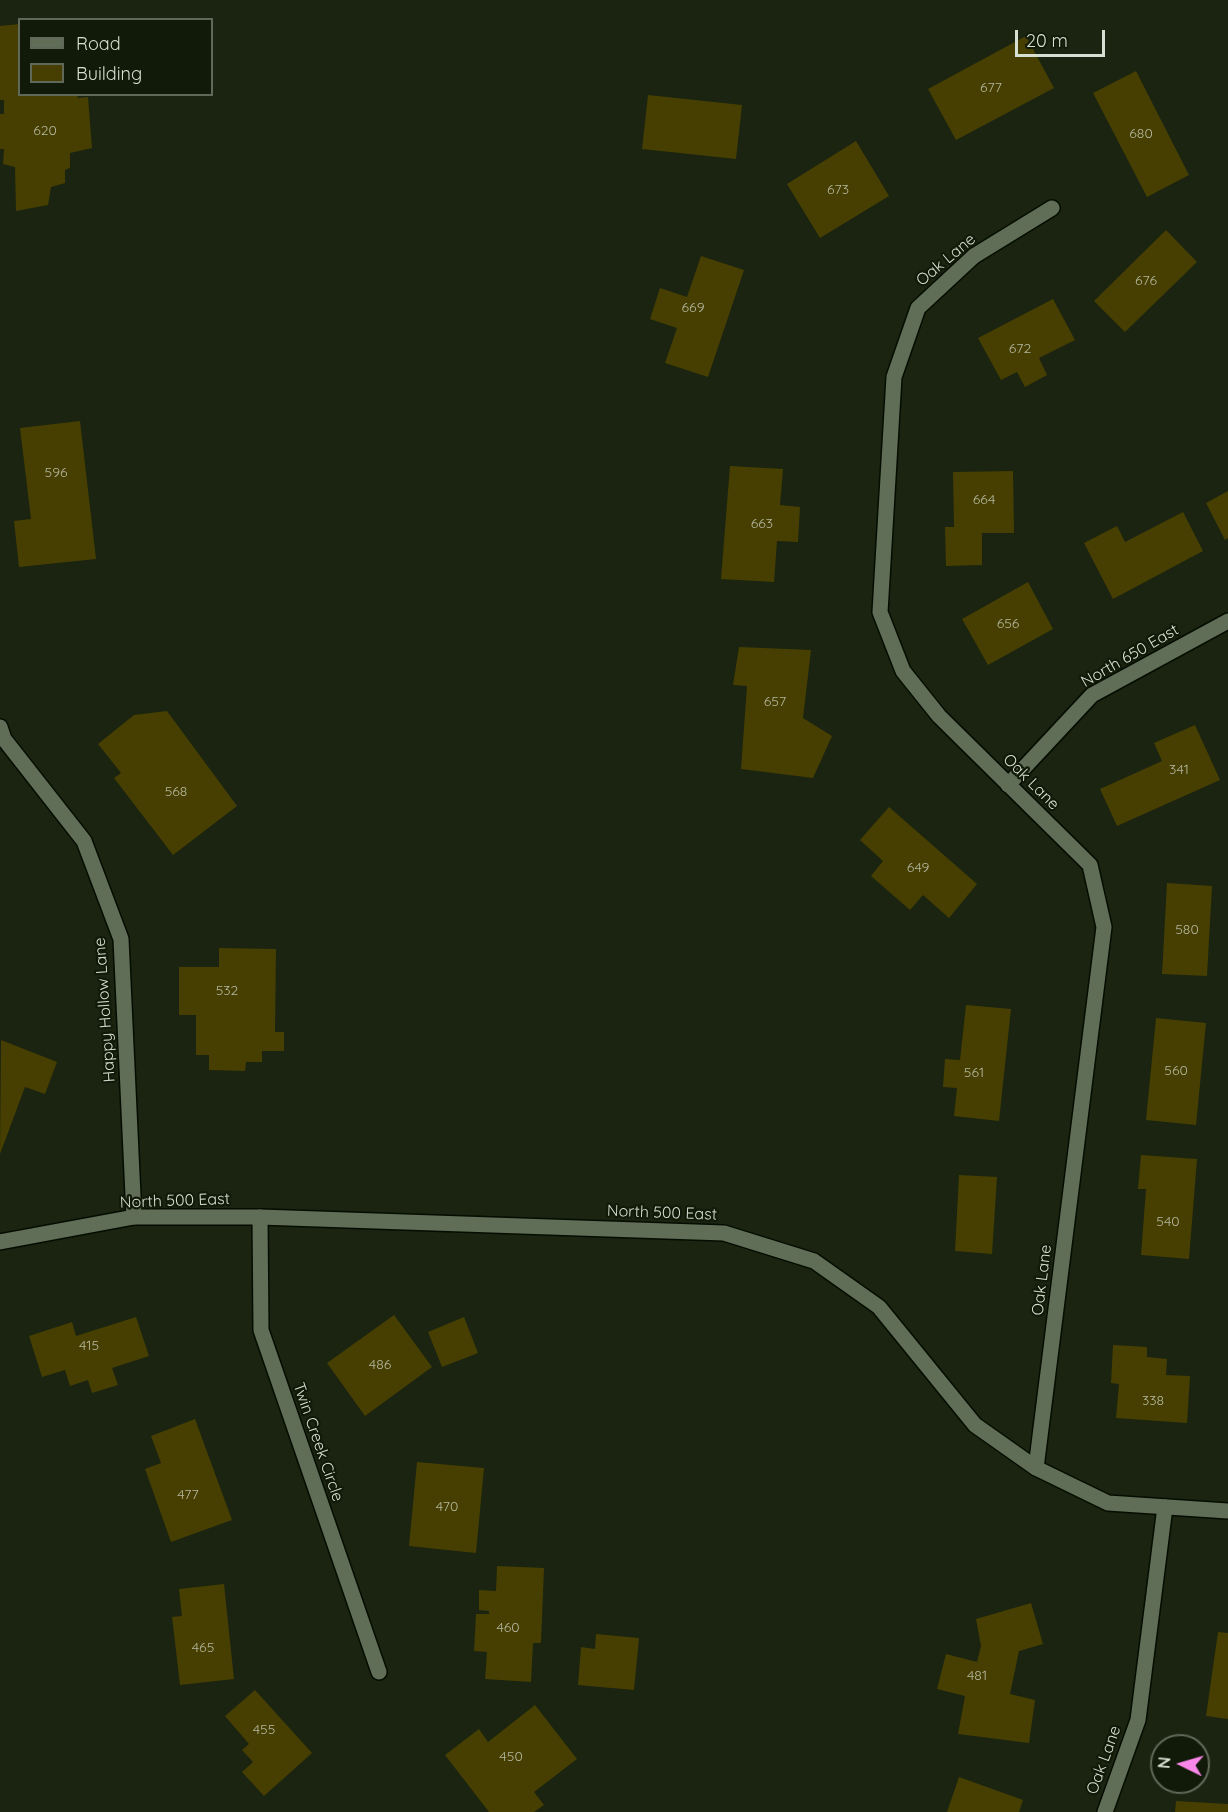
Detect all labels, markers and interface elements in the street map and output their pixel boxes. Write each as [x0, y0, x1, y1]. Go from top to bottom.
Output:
legend [18, 18, 213, 96]
scale bar [1018, 18, 1108, 56]
text: 20 m [1026, 29, 1068, 52]
text: Road [76, 32, 121, 55]
text: Building [76, 62, 142, 85]
house number: 677 [980, 80, 1002, 96]
house number: 620 [33, 123, 57, 139]
house number: 680 [1129, 126, 1153, 142]
house number: 673 [827, 182, 849, 198]
street label: Oak Lane [912, 230, 980, 290]
house number: 676 [1135, 273, 1157, 289]
house number: 669 [682, 300, 704, 316]
house number: 672 [1009, 341, 1031, 357]
house number: 596 [45, 465, 67, 481]
house number: 664 [973, 492, 995, 508]
house number: 663 [751, 516, 773, 532]
house number: 656 [997, 616, 1019, 632]
street label: North 650 East [1078, 620, 1182, 692]
house number: 657 [764, 694, 786, 710]
street label: Oak Lane [999, 750, 1063, 814]
house number: 341 [1169, 762, 1189, 778]
house number: 568 [165, 784, 187, 800]
house number: 649 [907, 860, 929, 876]
house number: 580 [1175, 922, 1199, 938]
street label: Happy Hollow Lane [90, 937, 120, 1083]
house number: 532 [216, 983, 238, 999]
house number: 560 [1164, 1063, 1188, 1079]
house number: 561 [964, 1065, 984, 1081]
street label: North 500 East [120, 1189, 230, 1213]
street label: North 500 East [607, 1201, 717, 1225]
house number: 540 [1156, 1214, 1180, 1230]
street label: Oak Lane [1028, 1243, 1056, 1317]
house number: 415 [79, 1338, 99, 1354]
house number: 486 [369, 1357, 391, 1373]
street label: Twin Creek Circle [289, 1380, 347, 1504]
house number: 338 [1142, 1393, 1164, 1409]
house number: 477 [177, 1487, 199, 1503]
house number: 470 [436, 1499, 458, 1515]
house number: 460 [496, 1620, 520, 1636]
house number: 465 [192, 1640, 214, 1656]
house number: 481 [967, 1668, 987, 1684]
house number: 455 [253, 1722, 275, 1738]
street label: Oak Lane [1083, 1723, 1125, 1797]
north arrow [1150, 1734, 1210, 1794]
house number: 450 [499, 1749, 523, 1765]
text: N [1154, 1756, 1175, 1769]

